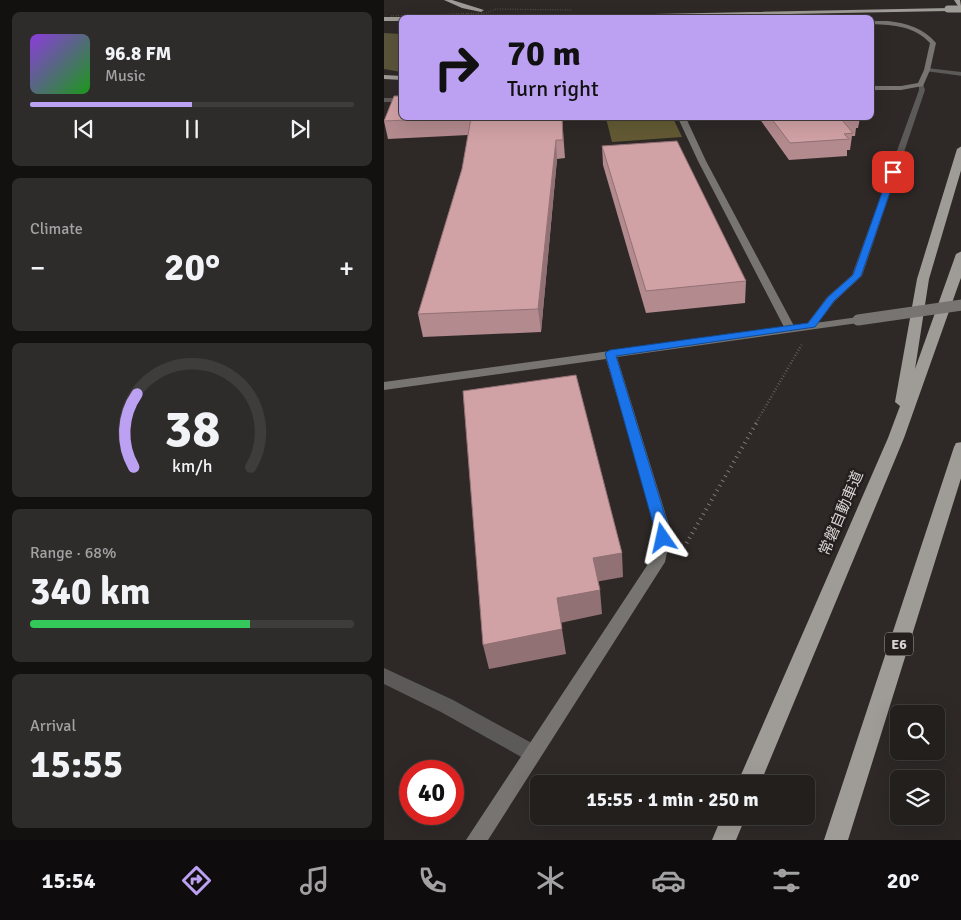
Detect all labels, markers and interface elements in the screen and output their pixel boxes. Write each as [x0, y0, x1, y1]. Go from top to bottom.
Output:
text: 70 m [507, 32, 581, 75]
icon: right [424, 35, 489, 100]
text: 96.8 FM [105, 42, 171, 66]
text: Music [105, 66, 146, 86]
text: Turn right [507, 75, 599, 102]
icon: previous [70, 115, 98, 143]
icon: pause [178, 115, 206, 143]
icon: next [286, 115, 314, 143]
pin [872, 151, 914, 193]
icon: arrive [879, 158, 907, 186]
text: Climate [30, 219, 83, 239]
text: 20° [164, 244, 220, 291]
text: − [30, 251, 45, 285]
text: + [339, 251, 354, 285]
text: 38 [164, 397, 220, 461]
text: km/h [172, 455, 212, 477]
street label: 常磐自動車道 [815, 468, 867, 558]
position arrow [636, 511, 688, 563]
text: Range · 68% [30, 543, 116, 563]
text: 340 km [30, 568, 151, 615]
road number: E6 [885, 633, 913, 656]
map controls [890, 705, 945, 825]
button: search [890, 705, 945, 760]
text: Arrival [30, 716, 76, 736]
text: 15:55 [30, 741, 123, 788]
speed limit sign: 40 [399, 760, 464, 825]
button: layers [890, 770, 945, 825]
text: 15:55 · 1 min · 250 m [586, 788, 759, 812]
icon: directions [179, 863, 214, 898]
icon: music [297, 863, 332, 898]
icon: phone [415, 863, 450, 898]
icon: climate [533, 863, 568, 898]
icon: car [651, 863, 686, 898]
icon: filters [769, 863, 804, 898]
text: 15:54 [42, 867, 96, 894]
text: 20° [887, 867, 919, 894]

